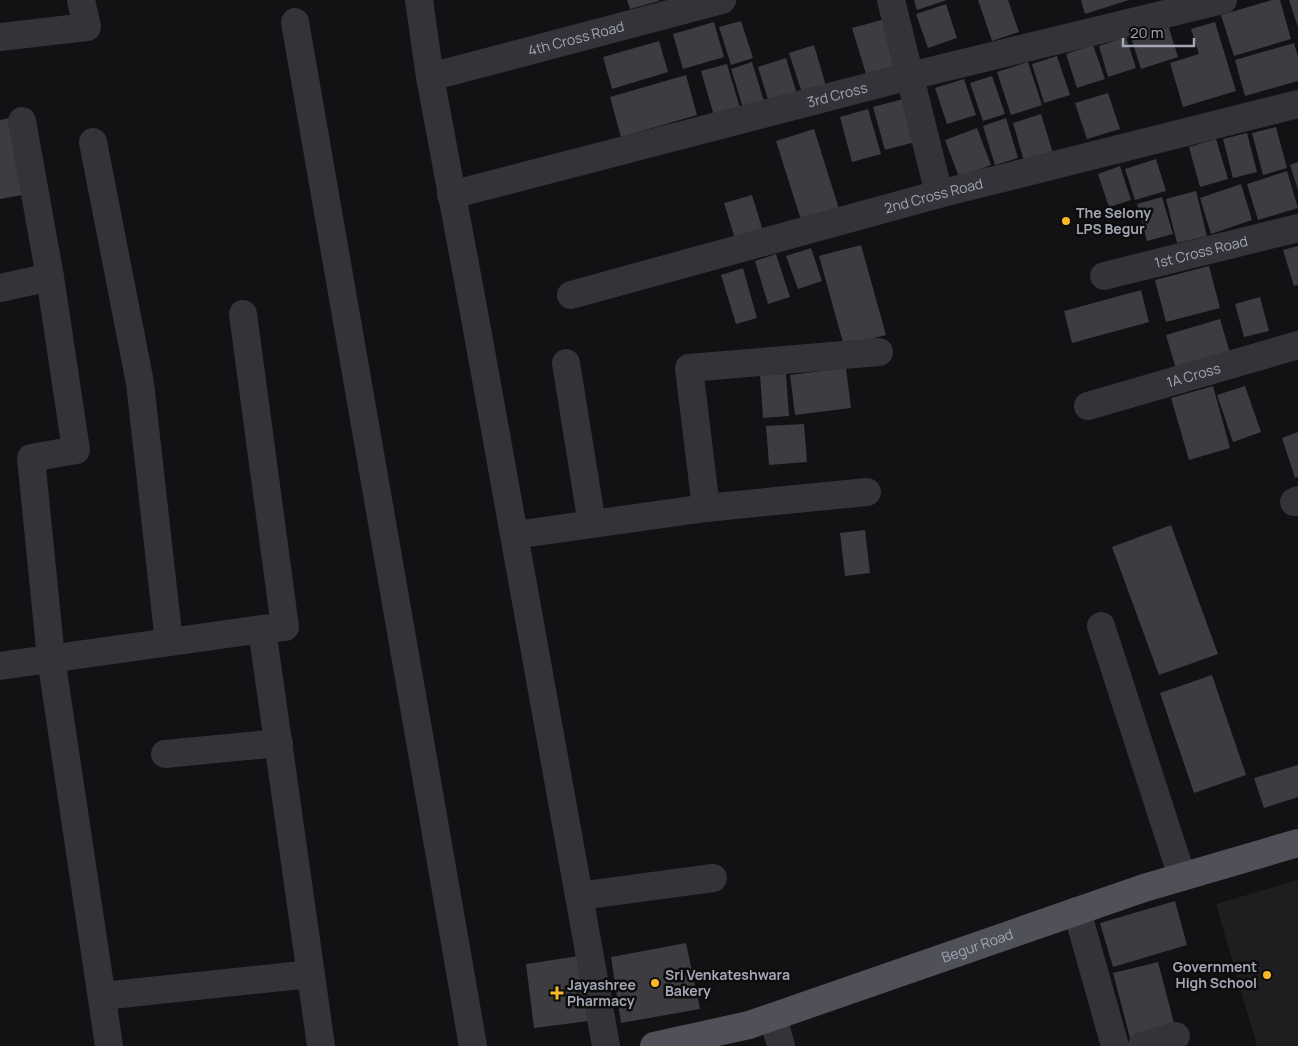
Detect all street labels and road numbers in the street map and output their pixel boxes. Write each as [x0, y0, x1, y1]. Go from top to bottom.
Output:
street label: 4th Cross Road [526, 16, 626, 60]
street label: 3rd Cross [805, 77, 869, 111]
street label: 2nd Cross Road [882, 173, 985, 218]
street label: 1st Cross Road [1152, 231, 1249, 272]
street label: 1A Cross [1164, 358, 1223, 392]
street label: Begur Road [939, 924, 1015, 967]

